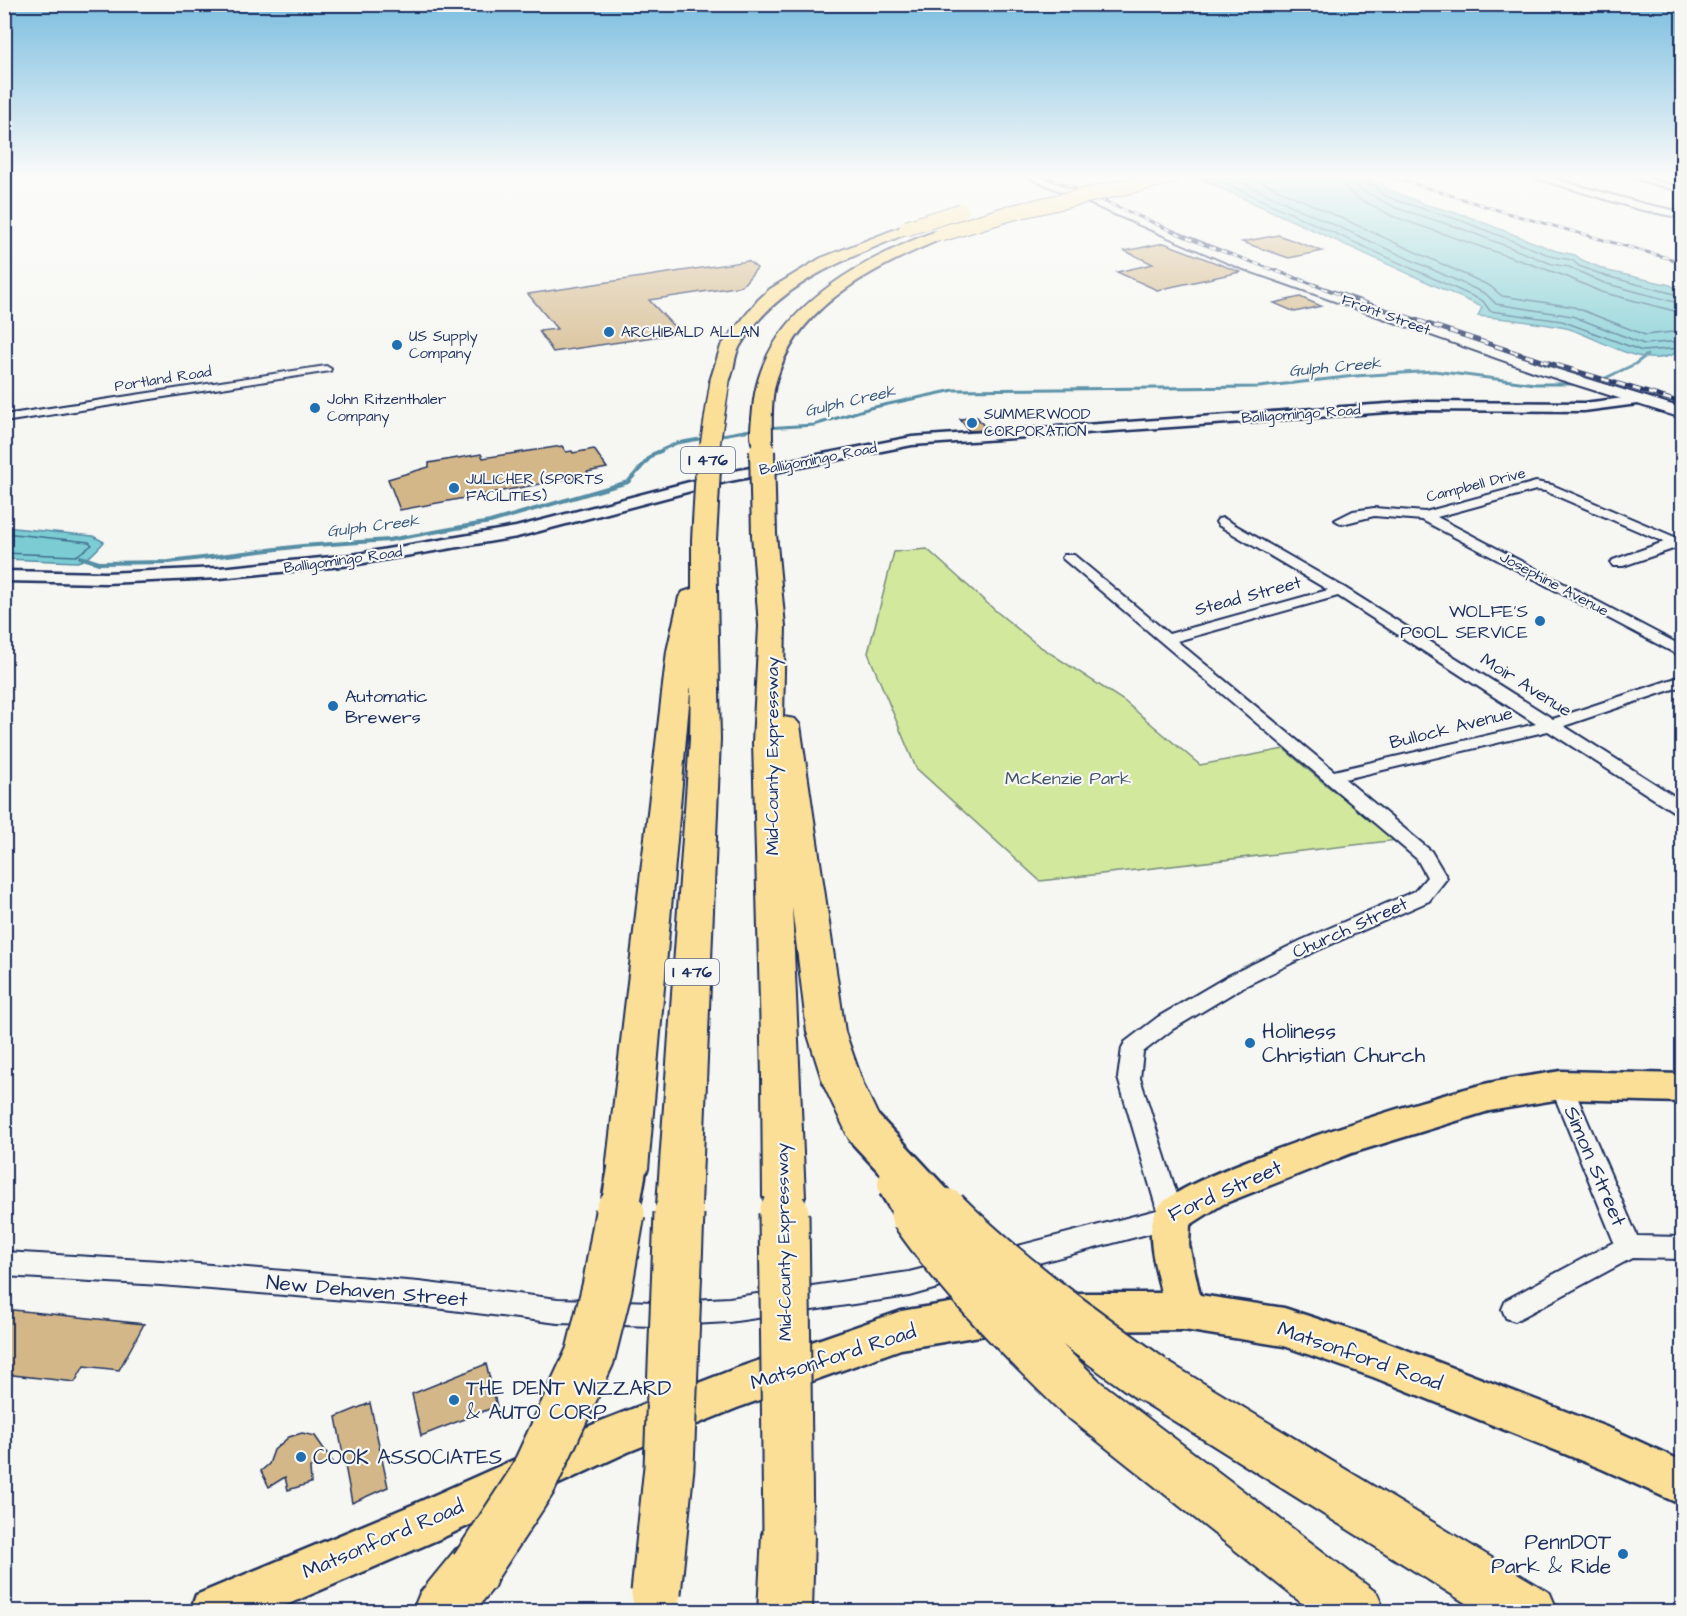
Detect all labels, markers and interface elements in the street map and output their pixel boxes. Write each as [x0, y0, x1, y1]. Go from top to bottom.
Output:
street label: Front Street [1339, 289, 1433, 341]
place label: ARCHIBALD ALLAN [621, 322, 759, 343]
marker: ARCHIBALD ALLAN [602, 325, 616, 339]
place label: US Supply Company [409, 326, 478, 365]
marker: US Supply Company [390, 338, 404, 352]
water label: Gulph Creek [1288, 352, 1383, 382]
street label: Portland Road [113, 361, 213, 397]
water label: Gulph Creek [803, 380, 899, 422]
place label: John Ritzenthaler Company [327, 389, 446, 428]
street label: Balligomingo Road [1241, 399, 1362, 430]
marker: John Ritzenthaler Company [308, 401, 322, 415]
place label: SUMMERWOOD CORPORATION [984, 404, 1091, 442]
marker: SUMMERWOOD CORPORATION [965, 416, 979, 430]
street label: Balligomingo Road [757, 437, 879, 482]
road number: I 476 [681, 447, 735, 473]
street label: Campbell Drive [1424, 463, 1528, 507]
place label: JULICHER (SPORTS FACILITIES) [466, 469, 604, 507]
marker: JULICHER (SPORTS FACILITIES) [447, 481, 461, 495]
water label: Gulph Creek [326, 509, 421, 543]
street label: Balligomingo Road [282, 541, 404, 580]
street label: Josephine Avenue [1496, 546, 1612, 622]
street label: Stead Street [1192, 570, 1305, 622]
place label: WOLFE'S POOL SERVICE [1400, 599, 1528, 645]
marker: WOLFE'S POOL SERVICE [1533, 614, 1547, 628]
street label: Moir Avenue [1476, 647, 1577, 723]
street label: Mid-County Expressway [760, 657, 786, 855]
place label: Automatic Brewers [345, 684, 428, 730]
marker: Automatic Brewers [326, 699, 340, 713]
street label: Bullock Avenue [1387, 701, 1515, 755]
park label: McKenzie Park [1005, 766, 1131, 791]
street label: Church Street [1288, 891, 1412, 965]
road number: I 476 [665, 959, 719, 985]
place label: Holiness Christian Church [1262, 1017, 1426, 1070]
marker: Holiness Christian Church [1243, 1036, 1257, 1050]
street label: Simon Street [1557, 1101, 1634, 1231]
street label: Mid-County Expressway [770, 1143, 799, 1341]
street label: Ford Street [1163, 1153, 1287, 1229]
street label: New Dehaven Street [265, 1268, 469, 1314]
street label: Matsonford Road [1274, 1314, 1447, 1398]
street label: Matsonford Road [746, 1316, 920, 1397]
place label: THE DENT WIZZARD & AUTO CORP [466, 1374, 672, 1427]
marker: THE DENT WIZZARD & AUTO CORP [447, 1393, 461, 1407]
place label: COOK ASSOCIATES [313, 1443, 502, 1472]
marker: COOK ASSOCIATES [294, 1450, 308, 1464]
street label: Matsonford Road [298, 1492, 468, 1586]
place label: PennDOT Park & Ride [1491, 1528, 1612, 1581]
marker: PennDOT Park & Ride [1616, 1547, 1630, 1561]

